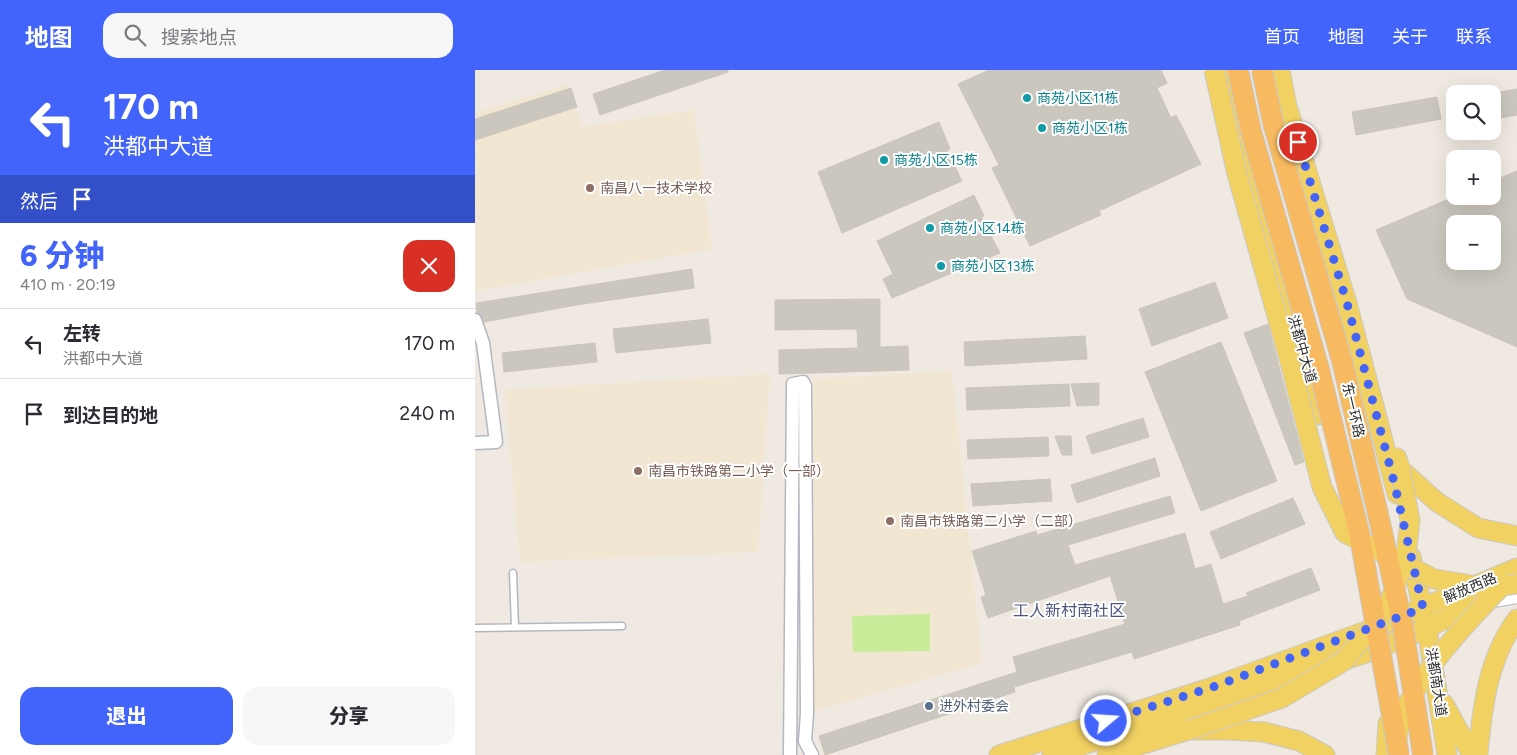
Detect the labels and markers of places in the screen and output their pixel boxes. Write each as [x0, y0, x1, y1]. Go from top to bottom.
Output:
place label: 商苑小区11栋 [1037, 90, 1119, 107]
marker: 商苑小区11栋 [1021, 92, 1033, 104]
place label: 商苑小区1栋 [1052, 120, 1128, 137]
pin [1277, 121, 1319, 163]
marker: 商苑小区1栋 [1036, 122, 1048, 134]
place label: 商苑小区15栋 [894, 152, 978, 169]
marker: 商苑小区15栋 [878, 154, 890, 166]
place label: 南昌八一技术学校 [600, 180, 712, 197]
marker: 南昌八一技术学校 [584, 182, 596, 194]
place label: 商苑小区14栋 [940, 220, 1024, 237]
marker: 商苑小区14栋 [924, 222, 936, 234]
place label: 商苑小区13栋 [951, 258, 1034, 275]
marker: 商苑小区13栋 [935, 260, 947, 272]
place label: 南昌市铁路第二小学（一部） [648, 463, 830, 480]
marker: 南昌市铁路第二小学（一部） [632, 465, 644, 477]
place label: 南昌市铁路第二小学（二部） [900, 513, 1082, 530]
marker: 南昌市铁路第二小学（二部） [884, 515, 896, 527]
place label: 进外村委会 [939, 698, 1009, 715]
marker: 进外村委会 [923, 700, 935, 712]

